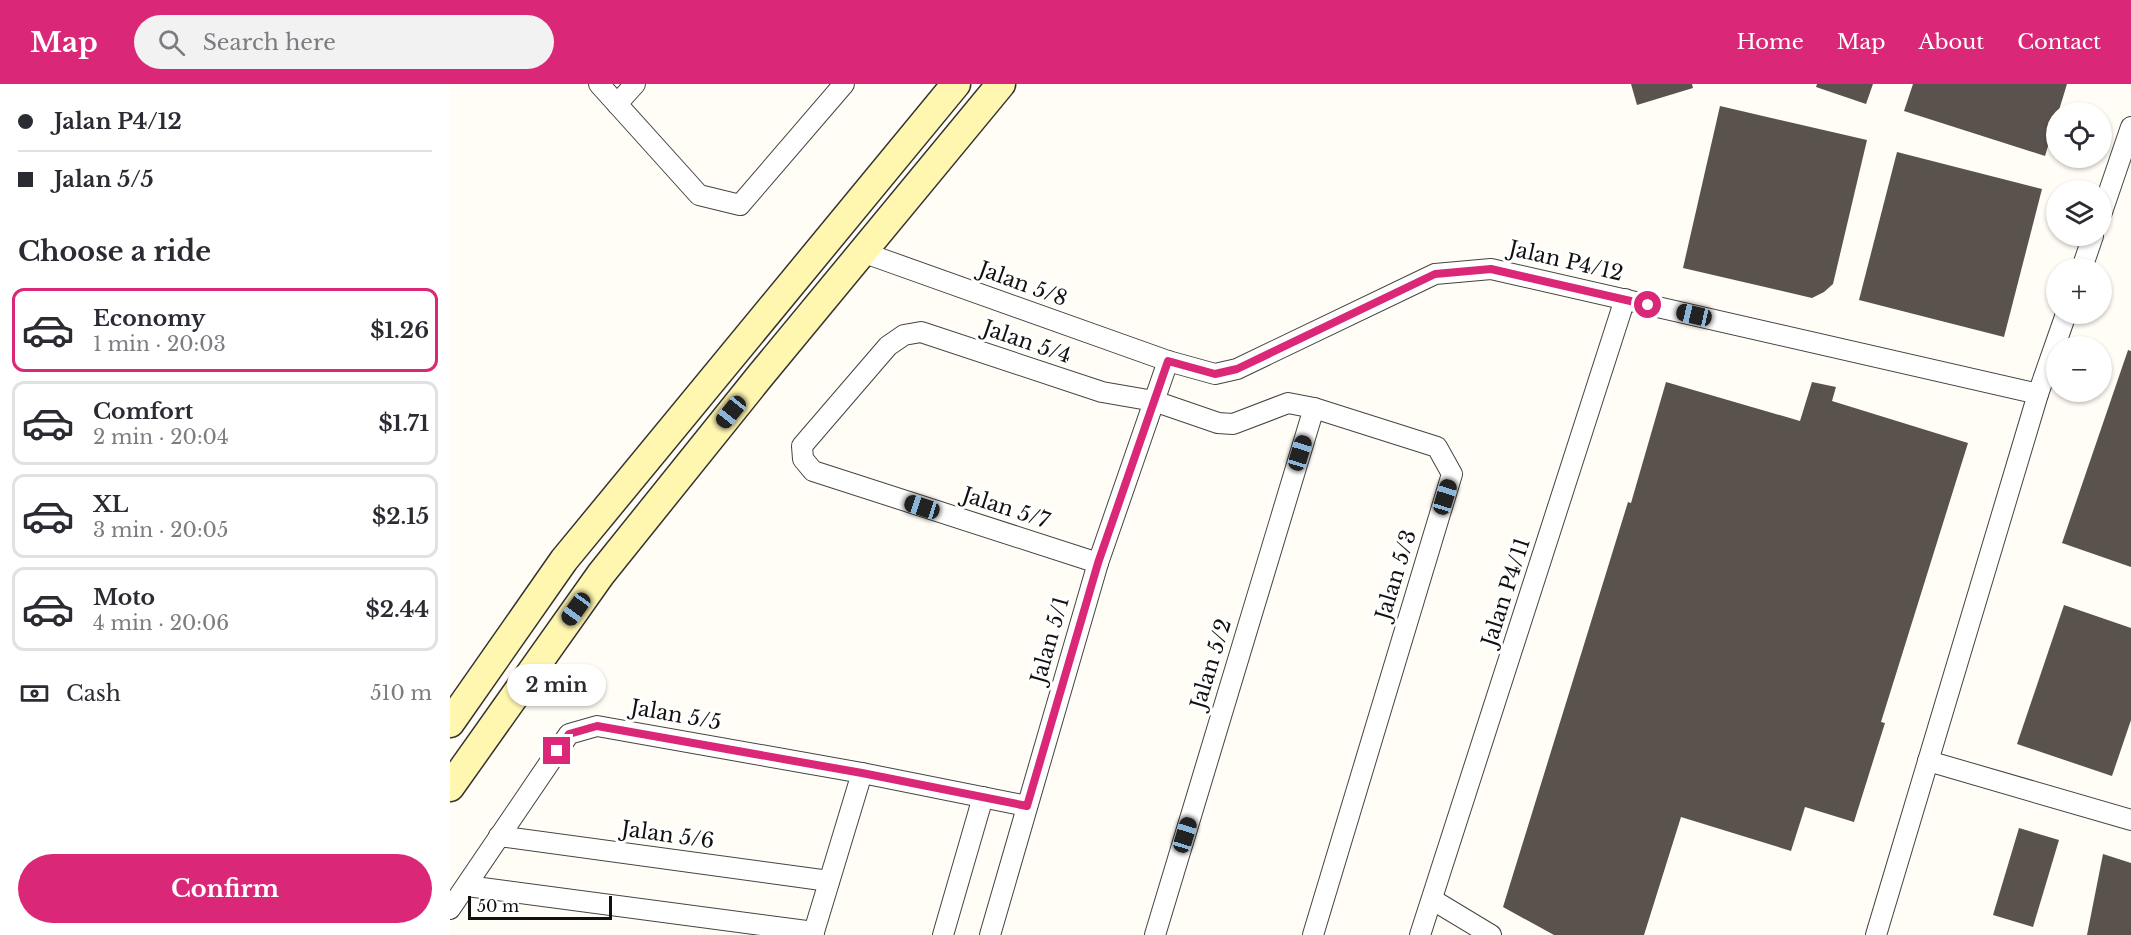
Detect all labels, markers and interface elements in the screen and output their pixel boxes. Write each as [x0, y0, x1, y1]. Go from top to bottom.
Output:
search box [134, 15, 554, 69]
text: Map [30, 25, 98, 60]
icon: search [155, 26, 188, 59]
text: Search here [203, 29, 336, 56]
text: Home [1737, 29, 1804, 55]
text: Map [1837, 29, 1885, 55]
text: About [1918, 29, 1984, 55]
text: Contact [2017, 29, 2101, 55]
map controls [2046, 102, 2112, 402]
button: locate [2046, 102, 2112, 168]
text: Jalan P4/12 [54, 108, 182, 135]
text: Jalan 5/5 [54, 166, 154, 193]
button: layers [2046, 180, 2112, 246]
text: Choose a ride [18, 235, 211, 268]
street label: Jalan P4/12 [1503, 235, 1626, 287]
street label: Jalan 5/8 [972, 255, 1071, 312]
button: + [2046, 258, 2112, 324]
route start [1634, 291, 1661, 318]
car [1674, 302, 1714, 328]
icon: car [21, 303, 75, 357]
text: Economy [93, 305, 205, 332]
street label: Jalan 5/4 [977, 314, 1075, 369]
text: $1.26 [370, 317, 429, 344]
text: 1 min · 20:03 [93, 332, 226, 356]
button: − [2046, 336, 2112, 402]
car [713, 392, 749, 432]
icon: car [21, 396, 75, 450]
text: Comfort [93, 398, 193, 425]
text: $1.71 [378, 410, 429, 437]
text: 2 min · 20:04 [93, 425, 229, 449]
car [1286, 433, 1314, 473]
car [1431, 477, 1459, 517]
street label: Jalan 5/7 [956, 481, 1053, 534]
icon: car [21, 489, 75, 543]
text: XL [93, 491, 128, 518]
car [902, 493, 942, 521]
text: $2.15 [372, 503, 429, 530]
text: 3 min · 20:05 [93, 518, 228, 542]
street label: Jalan 5/3 [1369, 527, 1422, 626]
street label: Jalan P4/11 [1475, 534, 1536, 653]
icon: car [21, 582, 75, 636]
text: Moto [93, 584, 155, 611]
car [558, 589, 594, 629]
street label: Jalan 5/1 [1024, 594, 1075, 689]
text: $2.44 [366, 596, 429, 623]
text: 4 min · 20:06 [93, 611, 229, 635]
street label: Jalan 5/2 [1184, 616, 1237, 715]
callout: 2 min [507, 664, 606, 706]
text: 2 min [525, 673, 588, 697]
icon: cash [18, 677, 51, 710]
text: Cash [66, 680, 121, 707]
text: 510 m [370, 681, 432, 705]
street label: Jalan 5/5 [626, 694, 723, 736]
route end [543, 737, 570, 764]
street label: Jalan 5/6 [617, 815, 716, 854]
car [1171, 815, 1199, 855]
button: Confirm [18, 854, 432, 923]
scale bar [468, 893, 612, 920]
text: 50 m [477, 896, 519, 916]

